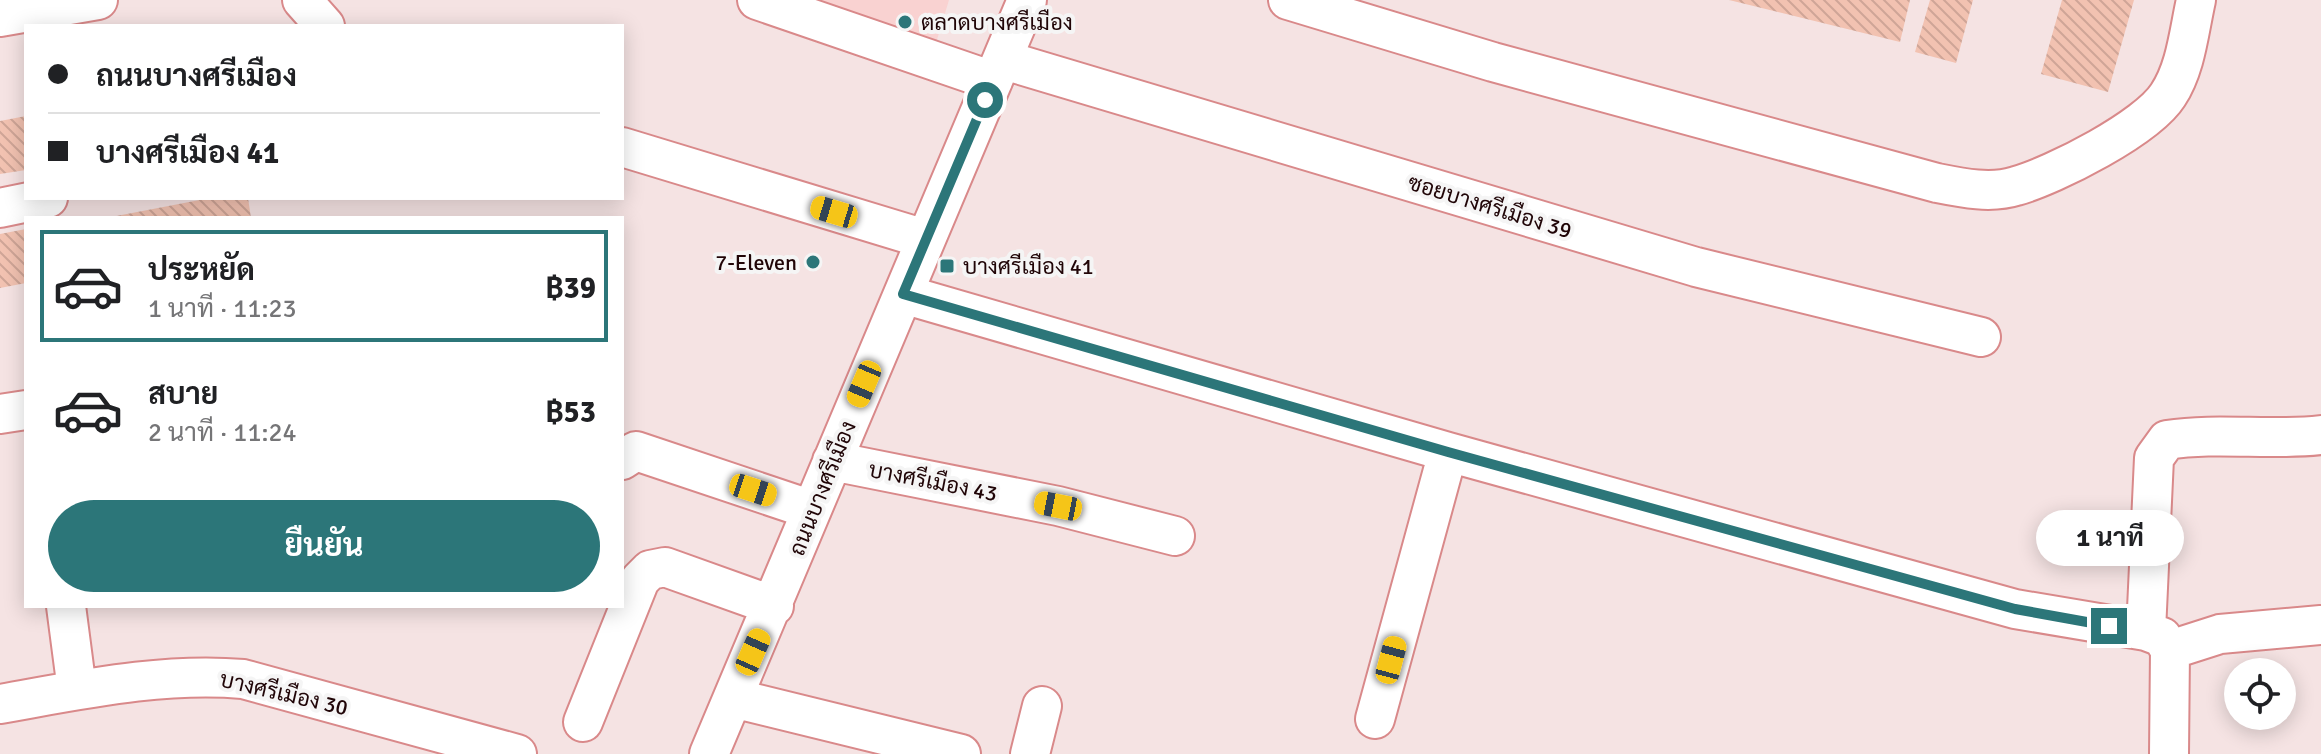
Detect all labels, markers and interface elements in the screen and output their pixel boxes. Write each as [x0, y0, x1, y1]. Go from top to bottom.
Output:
place label: ตลาดบางศรีเมือง [921, 9, 1073, 36]
marker: ตลาดบางศรีเมือง [896, 13, 914, 31]
text: ถนนบางศรีเมือง [96, 58, 297, 95]
route start [967, 82, 1003, 118]
text: บางศรีเมือง 41 [96, 135, 279, 172]
street label: ซอยบางศรีเมือง 39 [1405, 169, 1575, 244]
car [808, 194, 860, 230]
place label: 7-Eleven [715, 249, 797, 276]
icon: car [52, 250, 124, 322]
text: ประหยัด [148, 252, 255, 289]
marker: 7-Eleven [804, 253, 822, 271]
place label: บางศรีเมือง 41 [963, 253, 1094, 280]
marker: บางศรีเมือง 41 [938, 257, 956, 275]
text: ฿39 [546, 270, 596, 307]
text: 1 นาที · 11:23 [148, 293, 297, 325]
car [844, 357, 884, 411]
icon: car [52, 374, 124, 446]
text: สบาย [148, 376, 218, 413]
text: ฿53 [546, 394, 596, 431]
text: 2 นาที · 11:24 [148, 417, 297, 449]
street label: ถนนบางศรีเมือง [783, 417, 862, 559]
street label: บางศรีเมือง 43 [866, 456, 1000, 507]
car [726, 471, 780, 509]
car [1032, 490, 1084, 522]
button: ยืนยัน [48, 500, 600, 592]
callout: 1 นาที [2035, 510, 2183, 566]
text: 1 นาที [2076, 522, 2144, 554]
route end [2091, 608, 2127, 644]
car [732, 625, 774, 679]
car [1373, 634, 1409, 686]
map controls [2224, 658, 2296, 730]
button: locate [2224, 658, 2296, 730]
street label: บางศรีเมือง 30 [217, 666, 351, 721]

